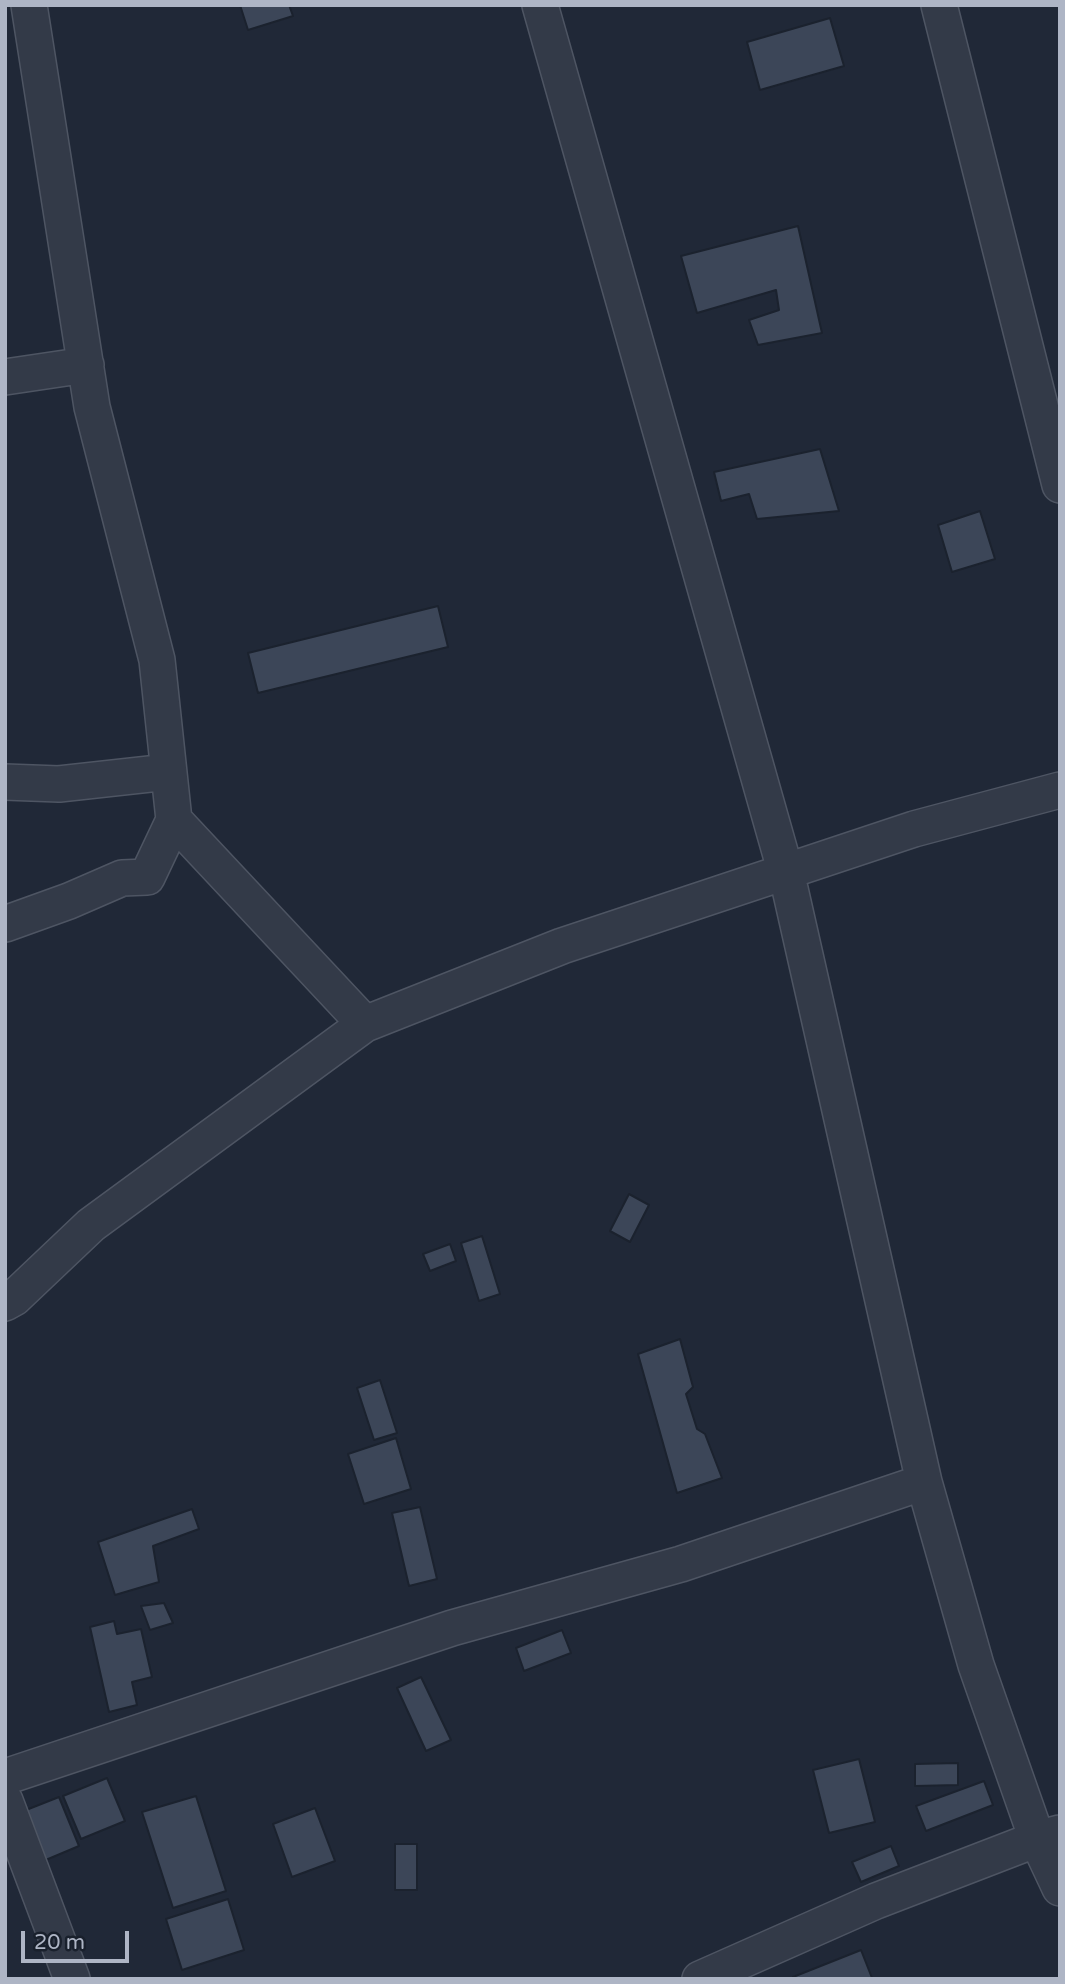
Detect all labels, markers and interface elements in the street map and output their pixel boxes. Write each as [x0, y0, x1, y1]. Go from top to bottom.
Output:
scale bar [24, 1918, 133, 1962]
text: 20 m [34, 1930, 85, 1955]

